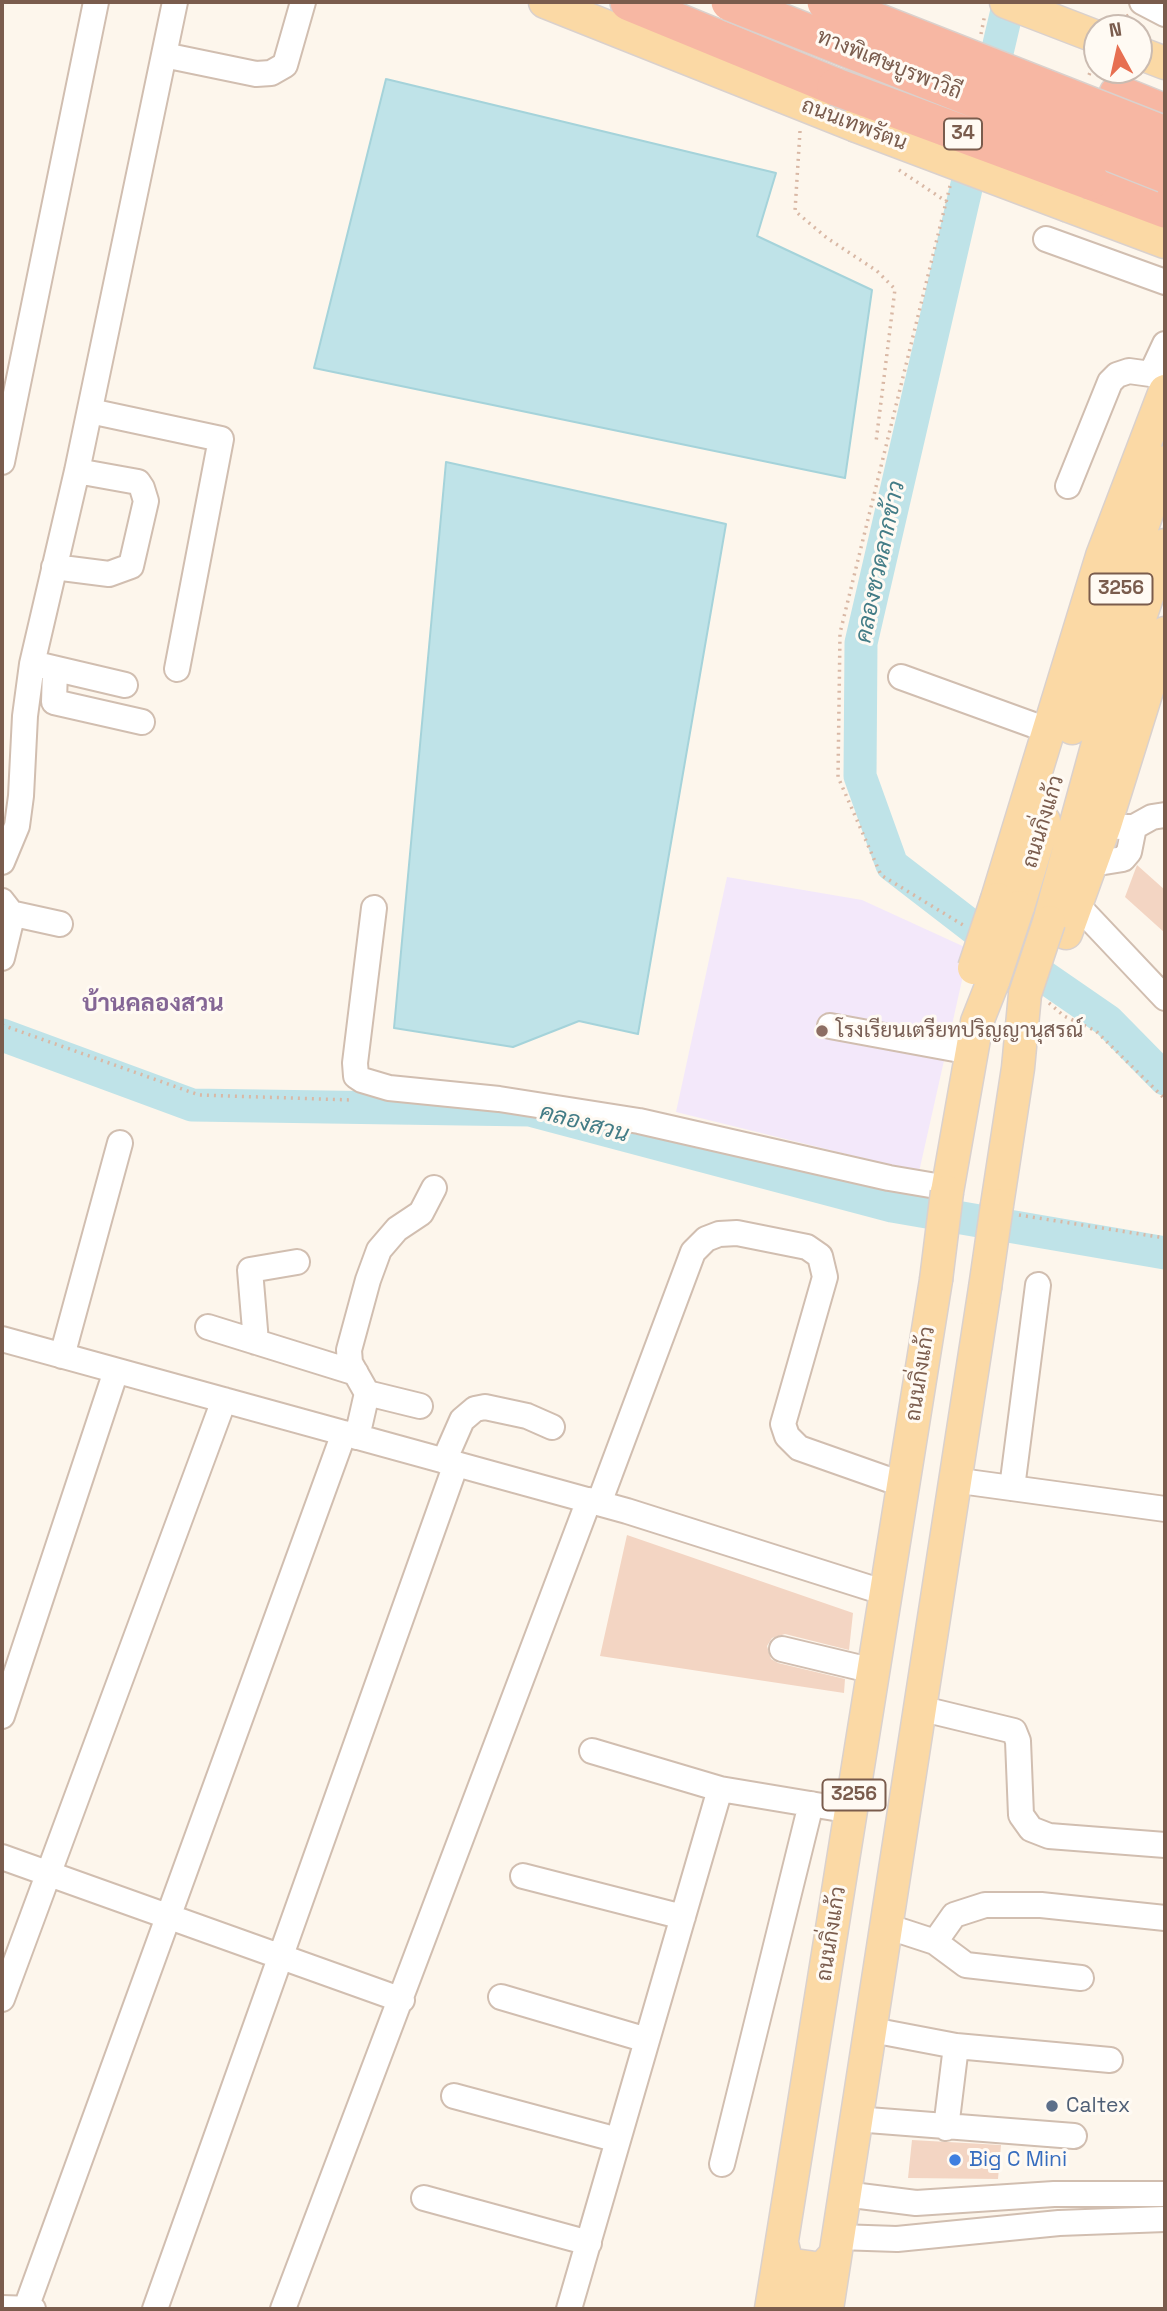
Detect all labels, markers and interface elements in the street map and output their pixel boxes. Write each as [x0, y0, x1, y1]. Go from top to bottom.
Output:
north arrow [1083, 14, 1153, 84]
text: N [1107, 16, 1123, 43]
street label: ทางพิเศษบูรพาวิถี [813, 24, 965, 106]
street label: ถนนเทพรัตน [798, 93, 910, 157]
road number: 34 [944, 118, 982, 150]
water label: คลองชวดลากข้าว [850, 479, 912, 645]
road number: 3256 [1090, 574, 1152, 604]
street label: ถนนกิ่งแก้ว [1018, 773, 1070, 871]
district label: บ้านคลองสวน [82, 990, 224, 1018]
place label: โรงเรียนเตรียทปริญญานุสรณ์ [836, 1018, 1083, 1044]
marker: โรงเรียนเตรียทปริญญานุสรณ์ [814, 1023, 830, 1039]
water label: คลองสวน [537, 1099, 631, 1149]
street label: ถนนกิ่งแก้ว [901, 1325, 941, 1423]
road number: 3256 [822, 1780, 886, 1811]
street label: ถนนกิ่งแก้ว [812, 1885, 852, 1983]
place label: Caltex [1066, 2093, 1130, 2119]
marker: Caltex [1044, 2098, 1060, 2114]
place label: Big C Mini [969, 2147, 1067, 2173]
marker: Big C Mini [947, 2152, 963, 2168]

